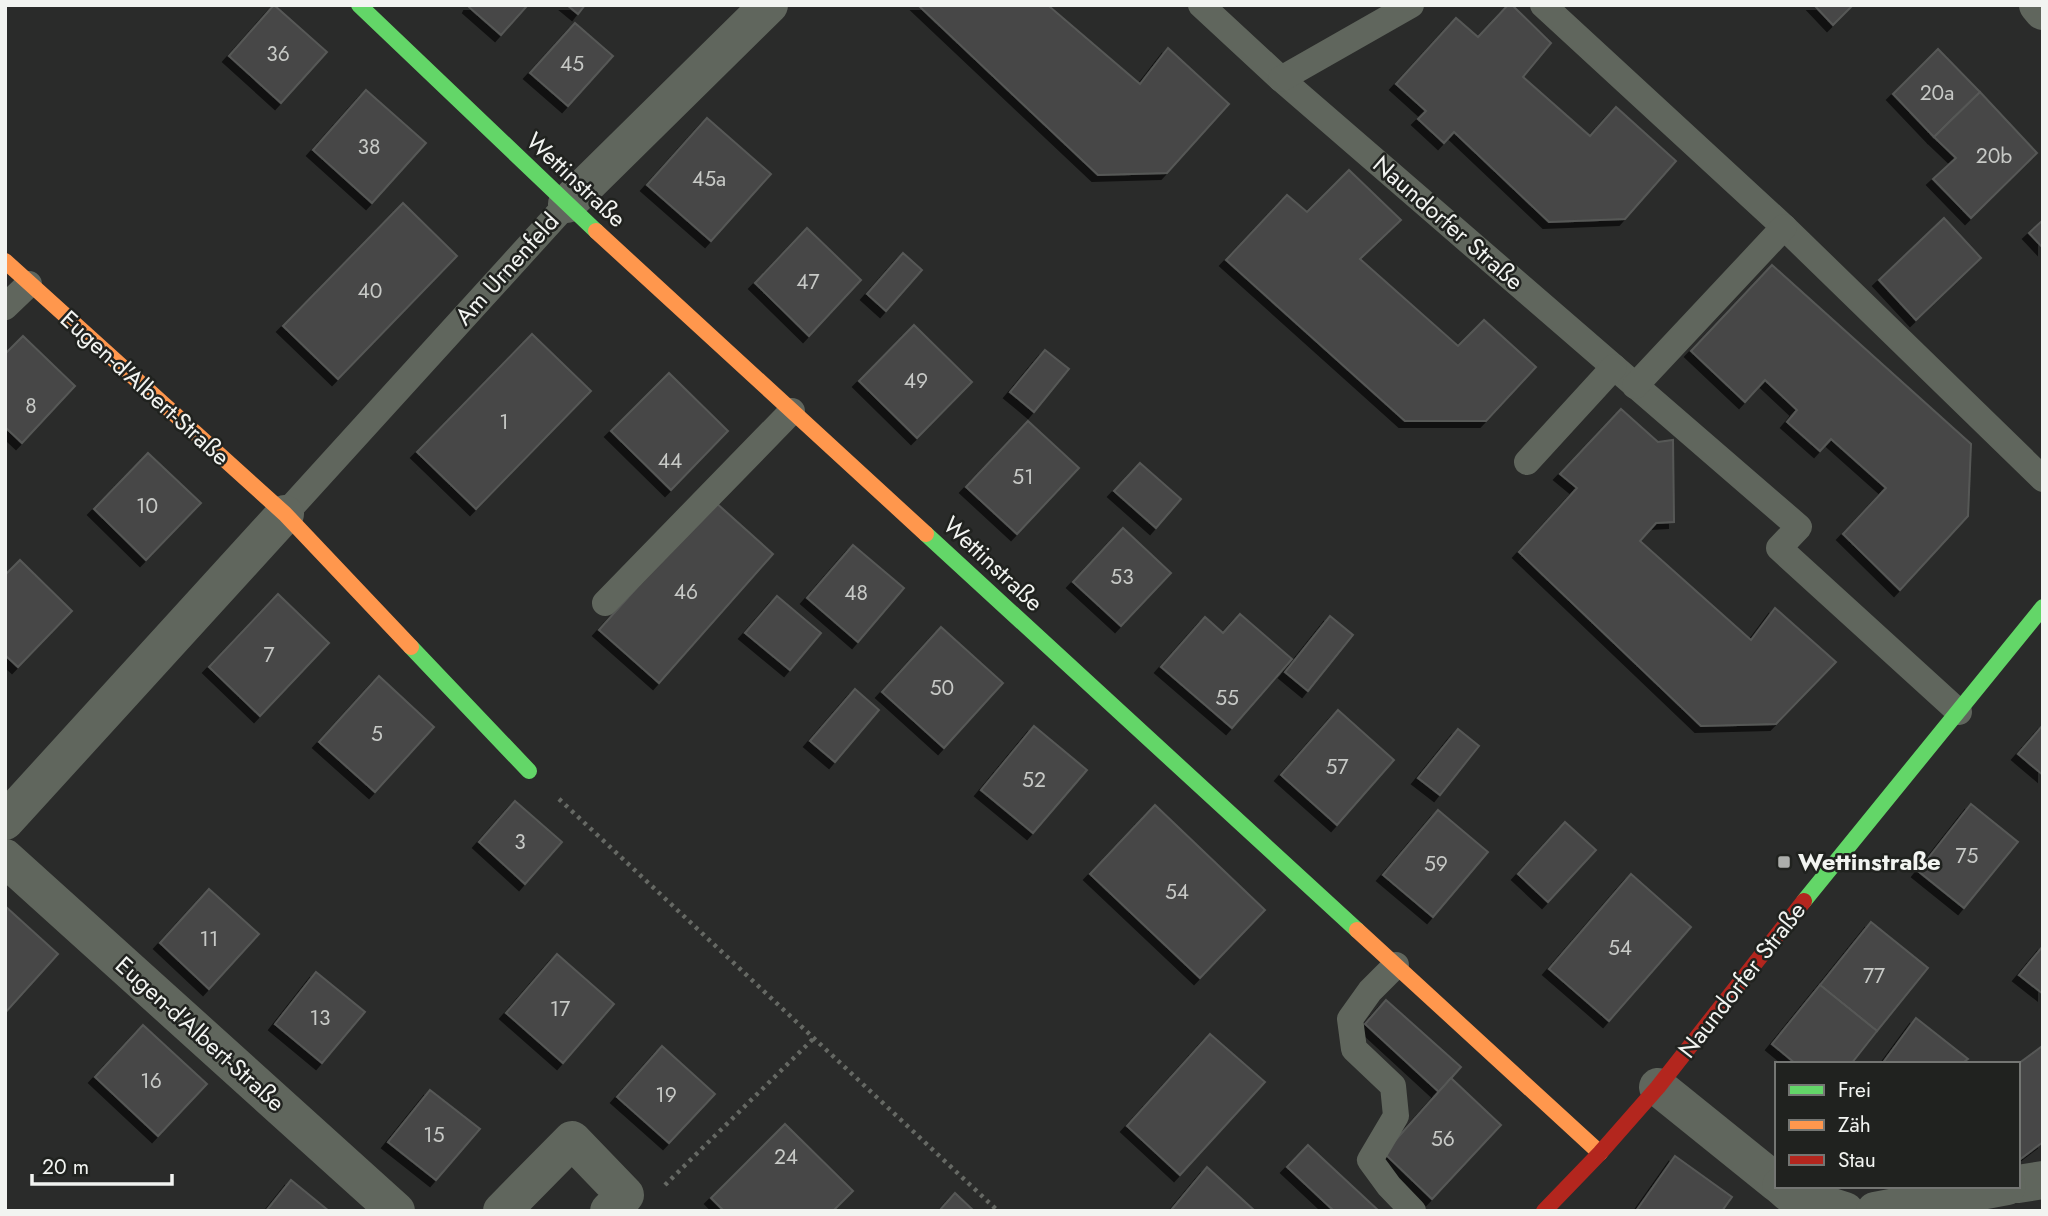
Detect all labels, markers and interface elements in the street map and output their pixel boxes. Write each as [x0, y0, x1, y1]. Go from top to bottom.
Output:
house number: 36 [266, 39, 290, 69]
house number: 45 [560, 49, 584, 79]
house number: 20a [1920, 78, 1954, 108]
street label: Wettinstraße [518, 124, 634, 235]
house number: 38 [358, 132, 380, 162]
house number: 20b [1976, 141, 2012, 171]
street label: Naundorfer Straße [1365, 147, 1531, 298]
house number: 45a [692, 164, 726, 194]
street label: Am Urnenfeld [446, 205, 567, 333]
house number: 47 [796, 267, 820, 297]
house number: 40 [358, 276, 382, 306]
street label: Eugen-d'Albert-Straße [53, 302, 238, 473]
house number: 49 [904, 366, 928, 396]
house number: 8 [25, 391, 37, 421]
house number: 1 [499, 407, 509, 437]
house number: 44 [658, 446, 682, 476]
house number: 51 [1012, 462, 1034, 492]
house number: 10 [136, 491, 158, 521]
street label: Wettinstraße [935, 508, 1051, 619]
house number: 53 [1110, 562, 1134, 592]
house number: 46 [674, 577, 698, 607]
house number: 48 [844, 578, 868, 608]
house number: 7 [263, 640, 275, 670]
house number: 50 [930, 673, 954, 703]
house number: 55 [1215, 683, 1239, 713]
house number: 5 [371, 719, 383, 749]
house number: 57 [1326, 752, 1348, 782]
house number: 52 [1022, 765, 1046, 795]
house number: 3 [514, 827, 526, 857]
house number: 75 [1956, 841, 1978, 871]
place label: Wettinstraße [1798, 844, 1941, 879]
house number: 59 [1424, 849, 1448, 879]
marker: Wettinstraße [1776, 854, 1792, 870]
house number: 54 [1165, 877, 1189, 907]
street label: Naundorfer Straße [1669, 894, 1814, 1065]
house number: 11 [200, 924, 218, 954]
house number: 54 [1608, 933, 1632, 963]
street label: Eugen-d'Albert-Straße [108, 948, 293, 1119]
house number: 77 [1863, 961, 1885, 991]
house number: 17 [550, 994, 570, 1024]
house number: 13 [310, 1003, 330, 1033]
legend [1775, 1062, 2020, 1188]
house number: 16 [140, 1066, 162, 1096]
text: Frei [1838, 1075, 1871, 1105]
house number: 19 [655, 1080, 677, 1110]
text: Zäh [1838, 1110, 1871, 1140]
house number: 15 [423, 1120, 445, 1150]
house number: 56 [1431, 1124, 1455, 1154]
scale bar [32, 1142, 172, 1186]
house number: 24 [774, 1142, 798, 1172]
text: Stau [1838, 1145, 1876, 1175]
text: 20 m [42, 1152, 89, 1182]

